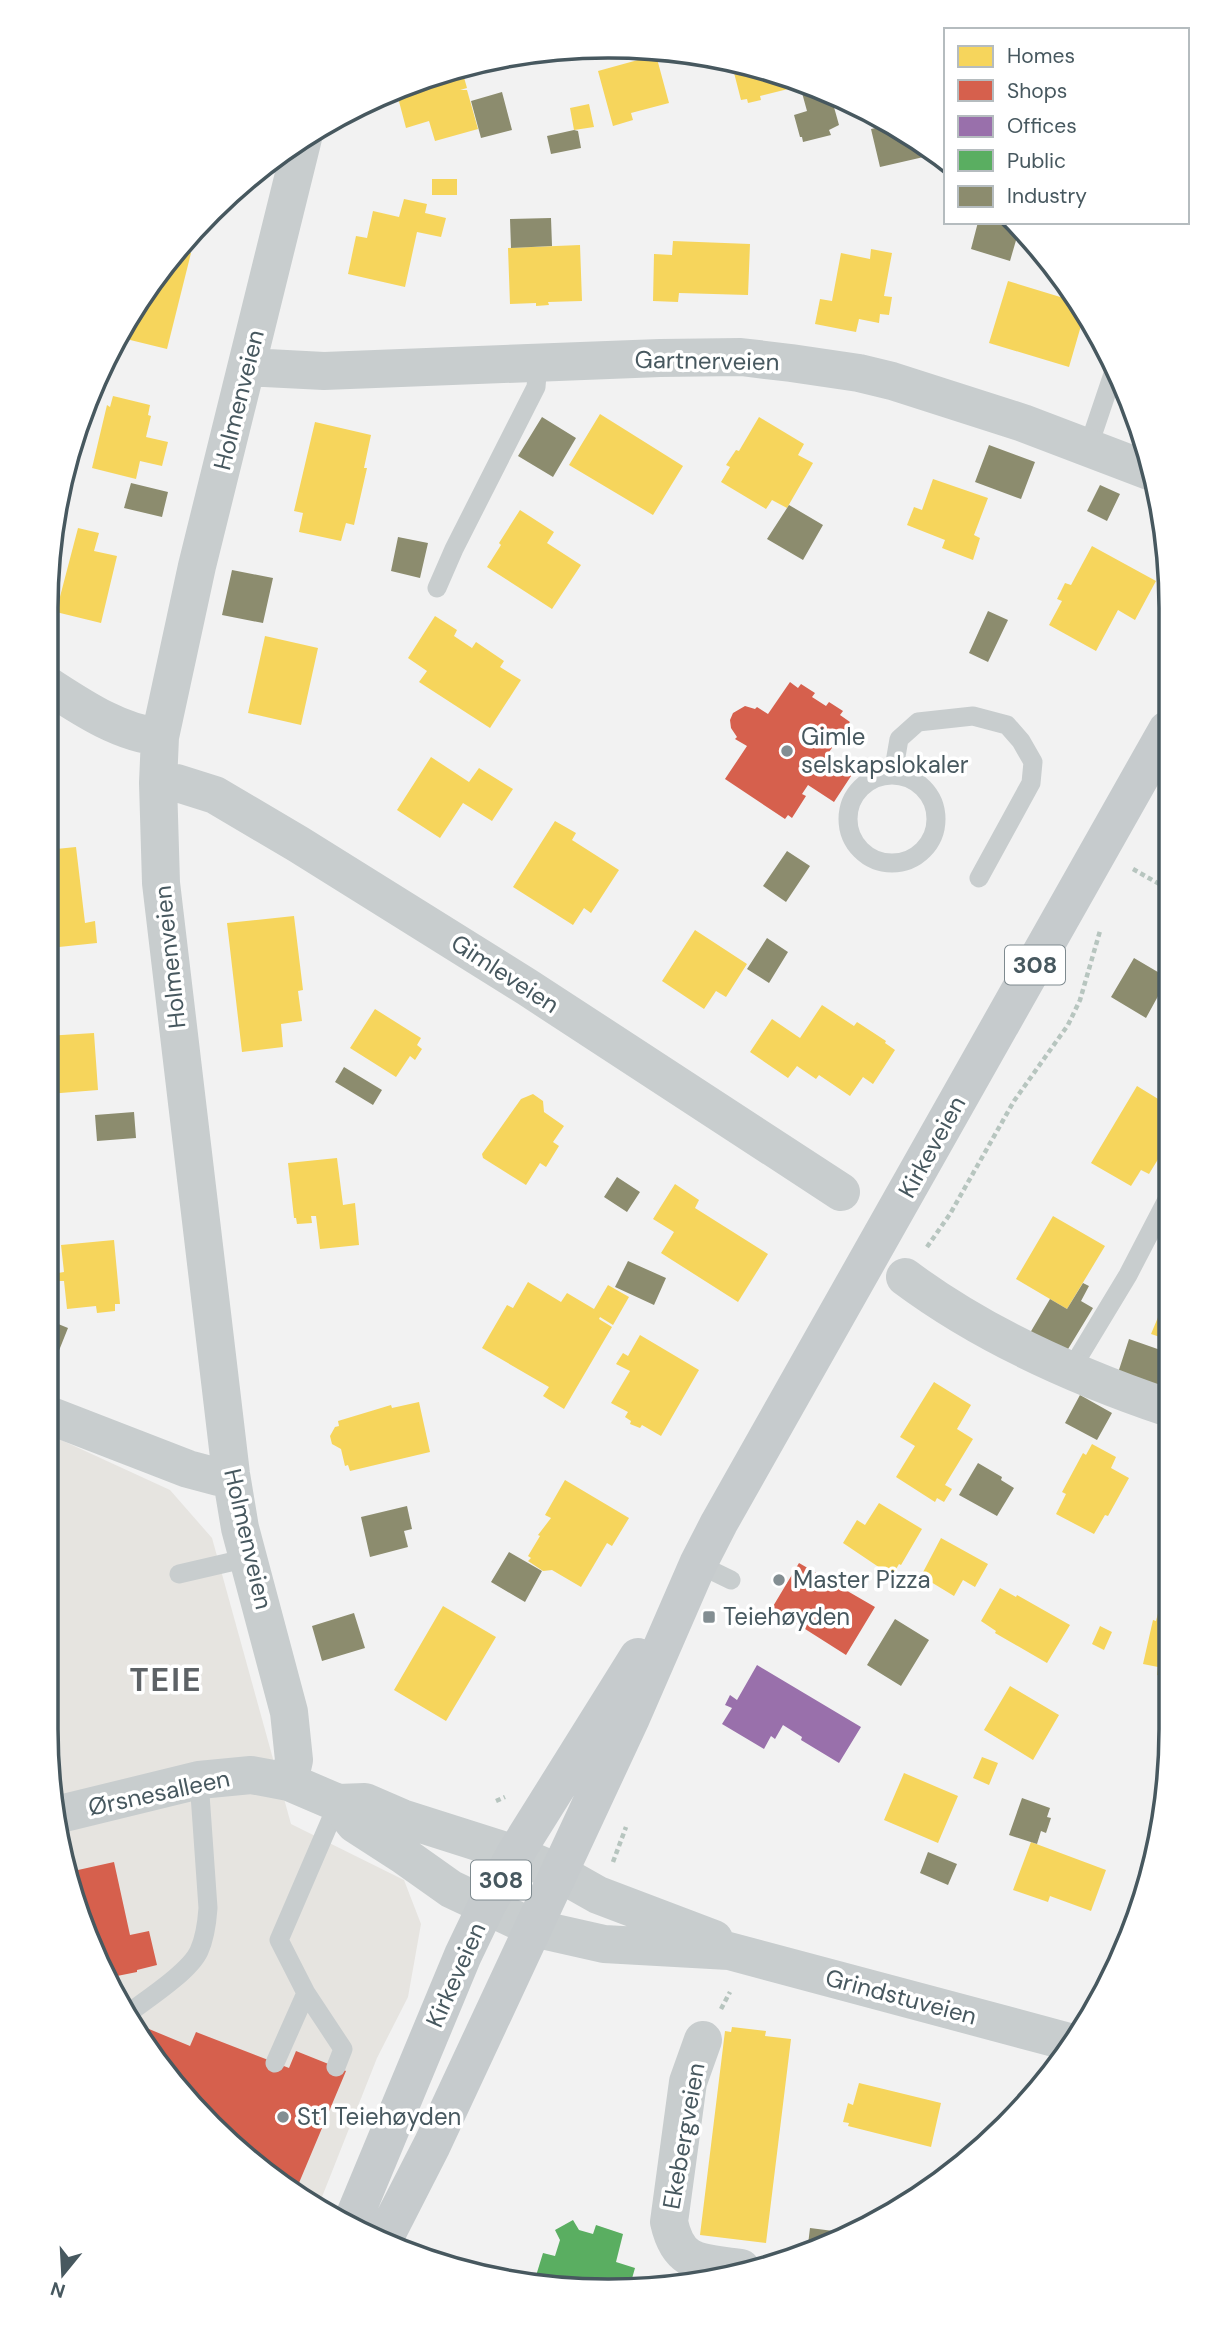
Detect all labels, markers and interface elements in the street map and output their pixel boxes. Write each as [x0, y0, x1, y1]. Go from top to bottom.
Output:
legend [944, 28, 1189, 224]
text: Homes [1007, 42, 1075, 70]
text: Shops [1007, 77, 1067, 105]
text: Offices [1007, 112, 1077, 140]
text: Public [1007, 147, 1066, 175]
text: Industry [1007, 182, 1087, 210]
street label: Holmenveien [206, 327, 271, 473]
street label: Gartnerveien [634, 344, 780, 377]
place label: Gimle selskapslokaler [801, 721, 969, 780]
marker: Gimle selskapslokaler [779, 743, 795, 759]
street label: Holmenveien [147, 884, 192, 1030]
street label: Gimleveien [445, 927, 565, 1020]
road number: 308 [1005, 946, 1065, 984]
street label: Kirkeveien [891, 1090, 972, 1203]
street label: Holmenveien [217, 1466, 280, 1612]
place label: Master Pizza [793, 1564, 930, 1595]
marker: Master Pizza [771, 1572, 787, 1588]
place label: Teiehøyden [723, 1601, 850, 1632]
marker: Teiehøyden [701, 1609, 717, 1625]
district label: TEIE [129, 1659, 203, 1701]
street label: Ørsnesalleen [85, 1762, 232, 1823]
road number: 308 [471, 1860, 531, 1899]
street label: Kirkeveien [419, 1917, 492, 2032]
street label: Grindstuveien [822, 1961, 980, 2032]
street label: Ekebergveien [655, 2060, 712, 2211]
place label: St1 Teiehøyden [297, 2101, 461, 2132]
marker: St1 Teiehøyden [275, 2109, 291, 2125]
north arrow [28, 2239, 98, 2309]
text: N [47, 2276, 68, 2304]

